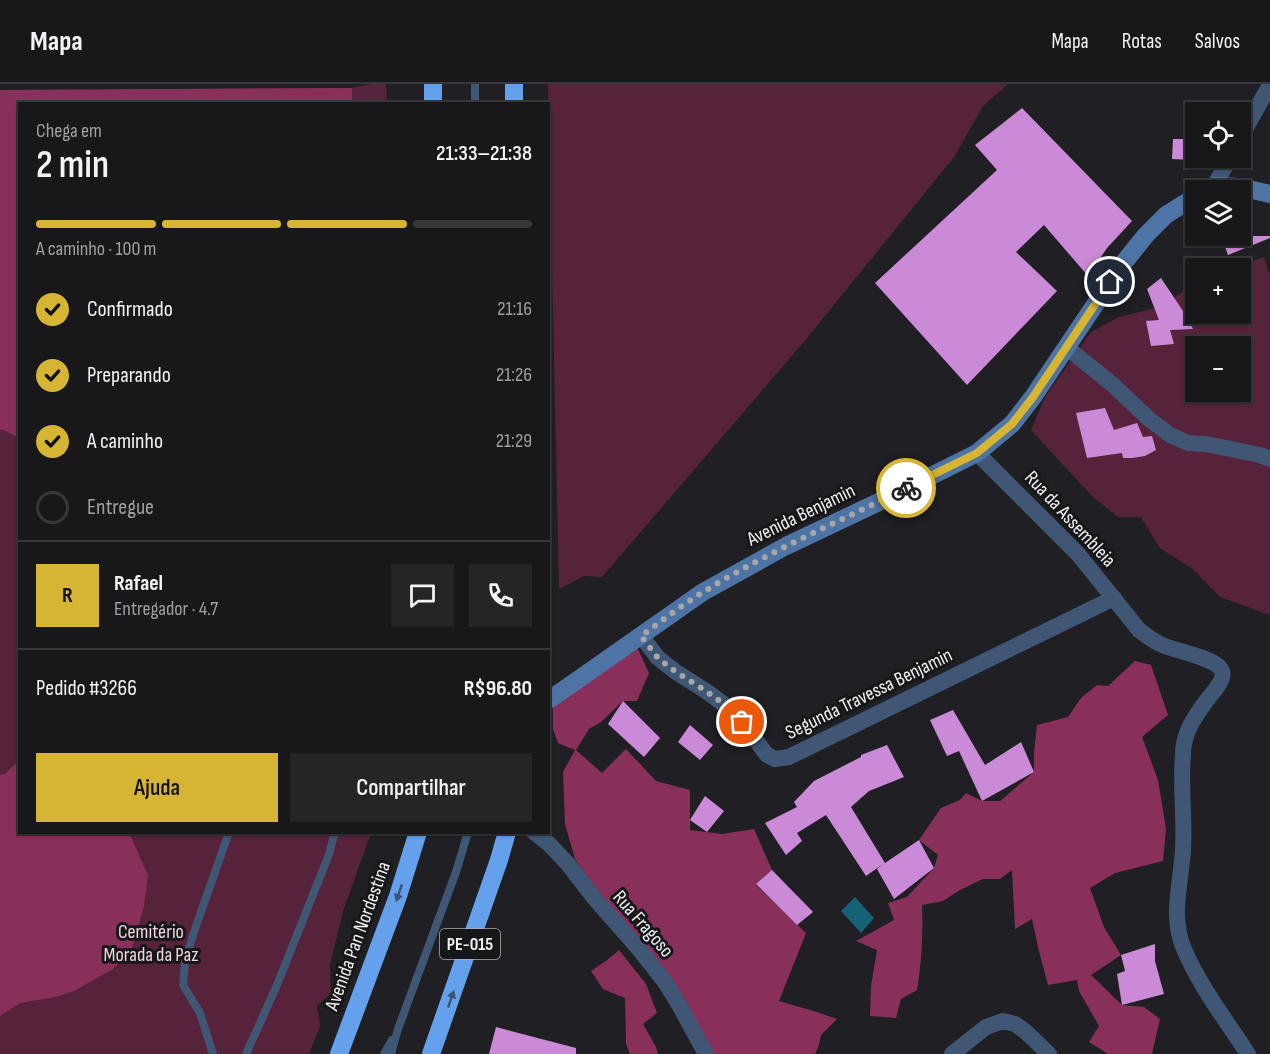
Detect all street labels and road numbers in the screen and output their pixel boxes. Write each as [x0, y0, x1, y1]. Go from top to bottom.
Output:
street label: Rua da Assembleia [1019, 466, 1121, 572]
street label: Avenida Benjamin [742, 478, 859, 552]
street label: Segunda Travessa Benjamin [782, 643, 956, 745]
street label: Avenida Pan Nordestina [320, 858, 396, 1015]
street label: Rua Fragoso [607, 886, 679, 962]
road number: PE-015 [440, 929, 500, 959]

